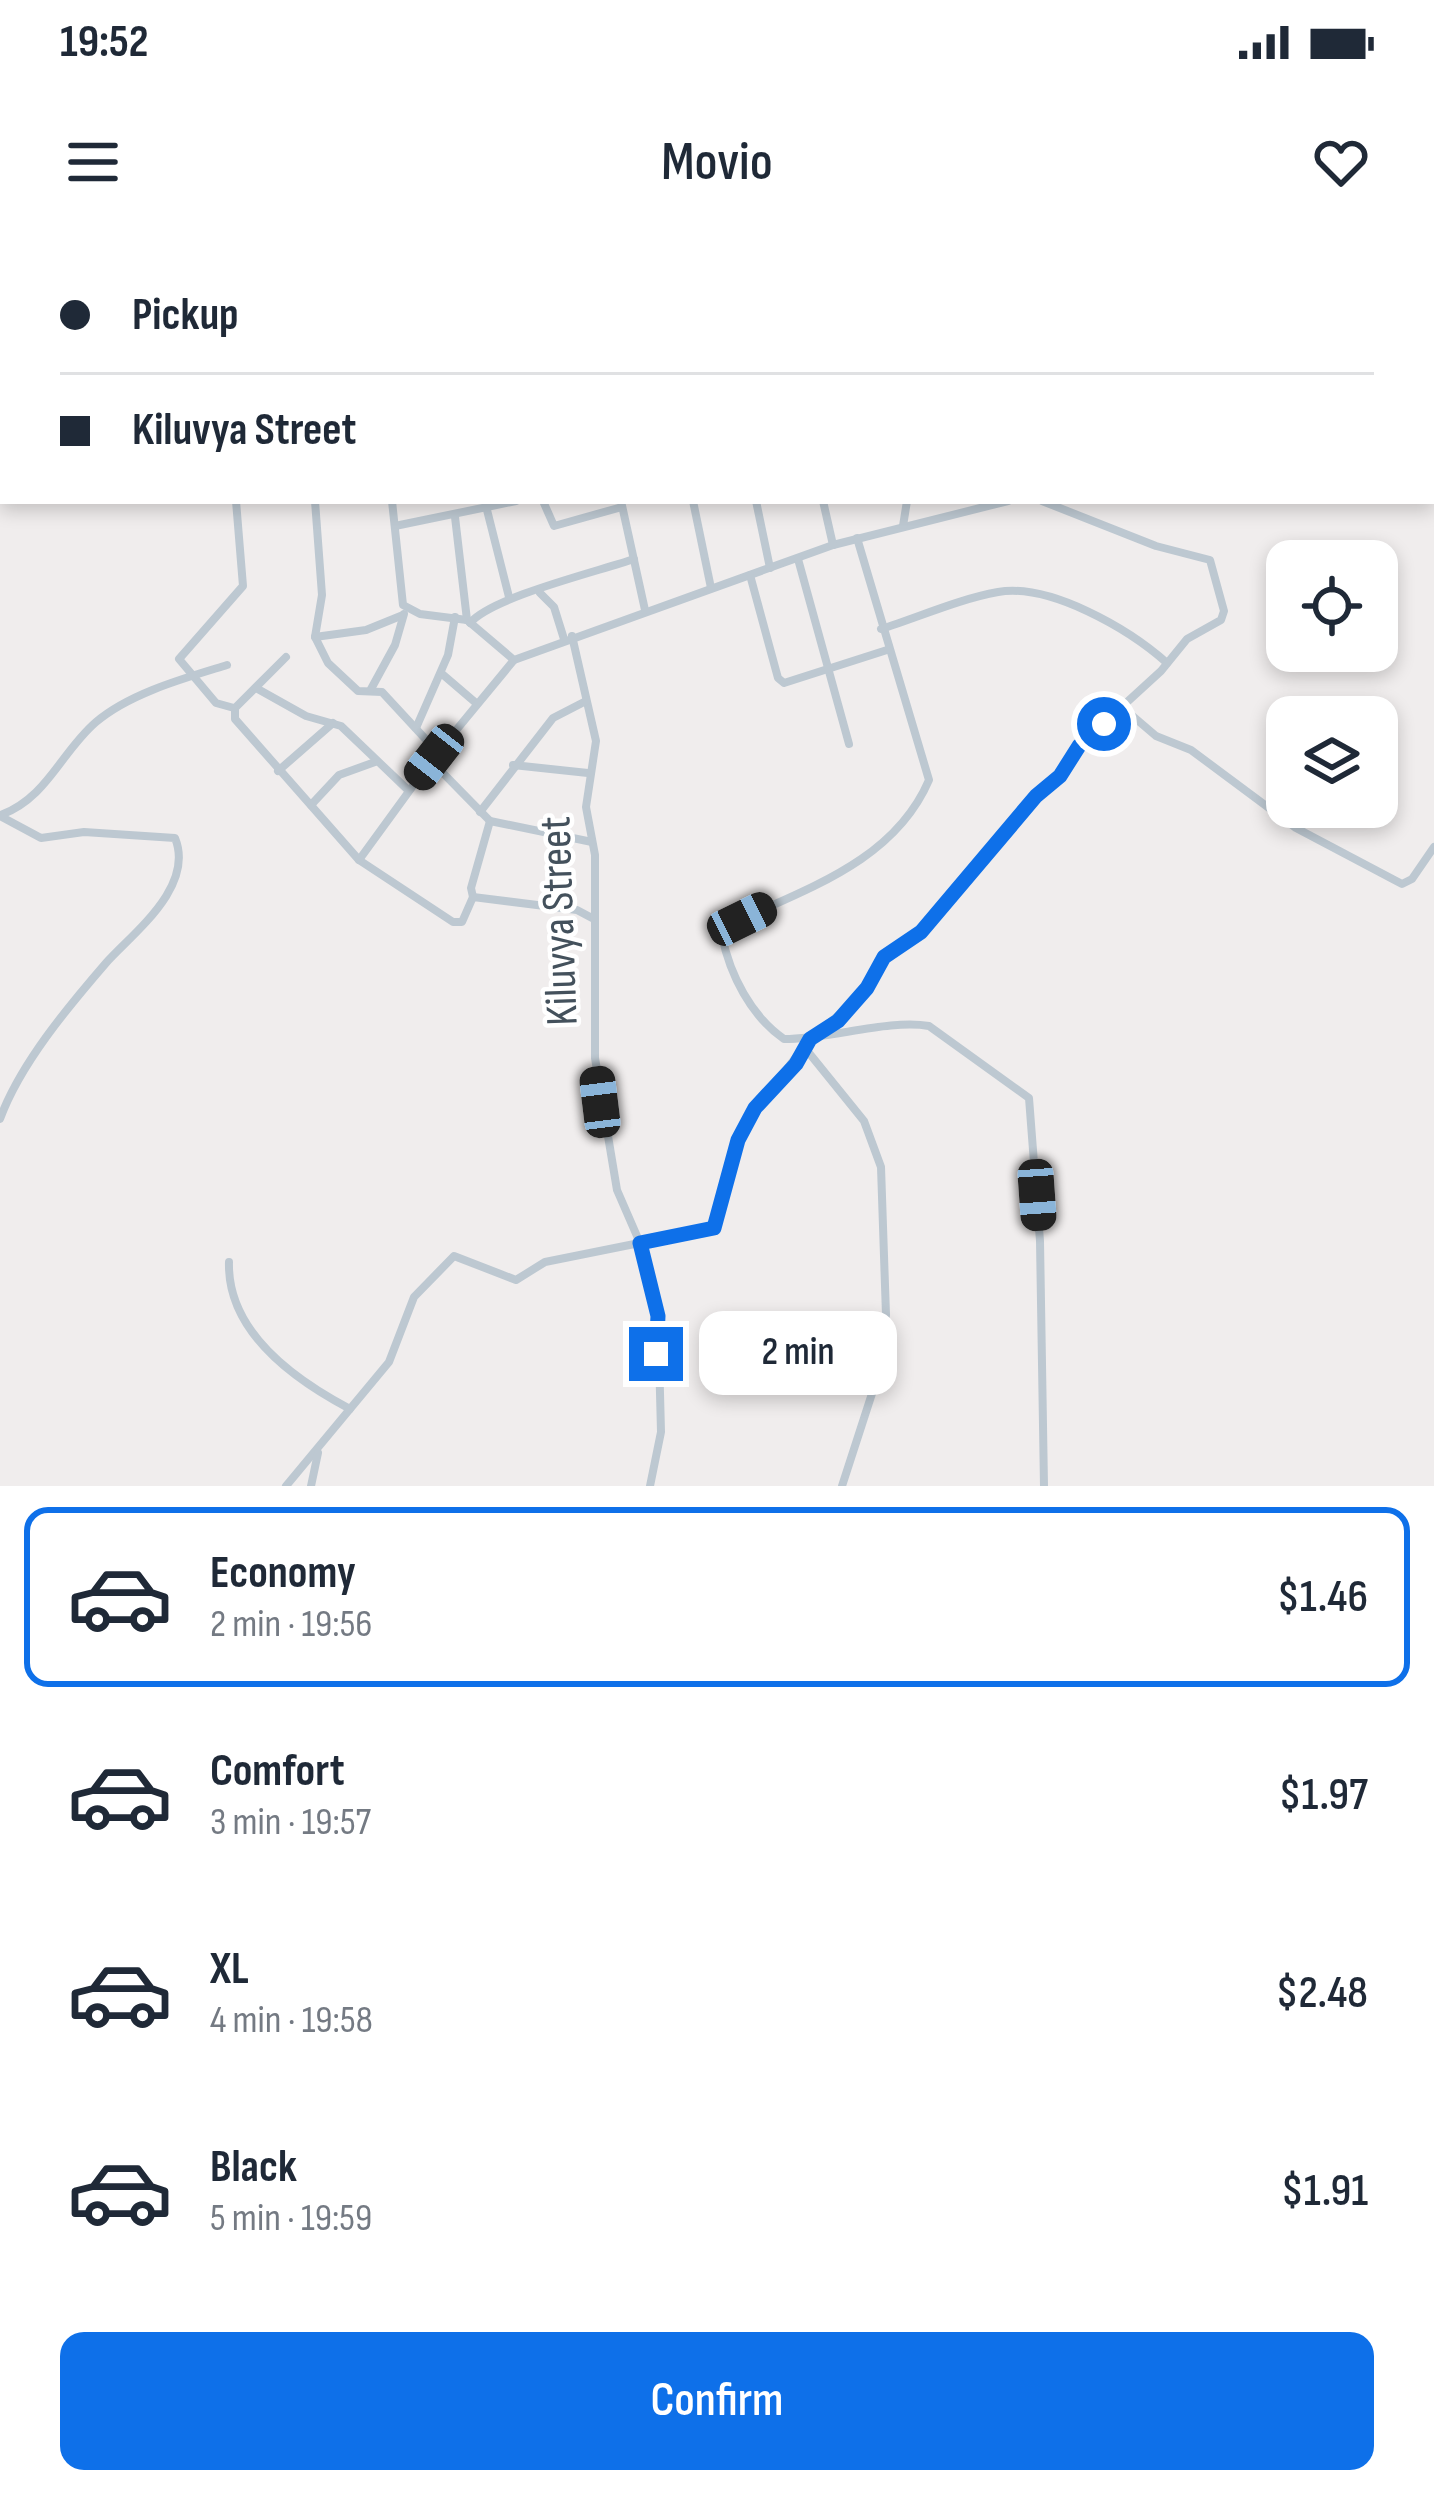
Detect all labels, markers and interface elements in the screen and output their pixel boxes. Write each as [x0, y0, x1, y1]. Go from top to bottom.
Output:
text: 19:52 [60, 15, 148, 70]
icon: menu [60, 129, 126, 195]
icon: heart [1308, 129, 1374, 195]
text: Movio [661, 130, 773, 195]
text: Pickup [132, 288, 239, 343]
text: Kiluvya Street [132, 403, 356, 458]
map controls [1266, 540, 1398, 828]
button: locate [1266, 540, 1398, 672]
button: layers [1266, 696, 1398, 828]
route start [1077, 697, 1131, 751]
car [398, 718, 470, 796]
street label: Kiluvya Street [528, 815, 591, 1027]
car [702, 887, 782, 951]
car [578, 1064, 622, 1140]
car [1017, 1158, 1057, 1232]
callout: 2 min [698, 1312, 896, 1396]
route end [629, 1327, 683, 1381]
text: 2 min [761, 1329, 835, 1376]
icon: car [66, 1543, 174, 1651]
text: Economy [210, 1546, 356, 1601]
text: $1.46 [1277, 1570, 1368, 1625]
text: 2 min · 19:56 [210, 1601, 372, 1648]
icon: car [66, 1741, 174, 1849]
text: Comfort [210, 1744, 345, 1799]
text: $1.97 [1279, 1768, 1368, 1823]
text: 3 min · 19:57 [210, 1799, 371, 1846]
icon: car [66, 1939, 174, 2047]
text: XL [210, 1942, 249, 1997]
text: $2.48 [1276, 1966, 1368, 2021]
text: 4 min · 19:58 [210, 1997, 373, 2044]
icon: car [66, 2137, 174, 2245]
text: Black [210, 2140, 297, 2195]
text: $1.91 [1281, 2164, 1368, 2219]
text: 5 min · 19:59 [210, 2195, 372, 2242]
button: Confirm [60, 2332, 1374, 2470]

